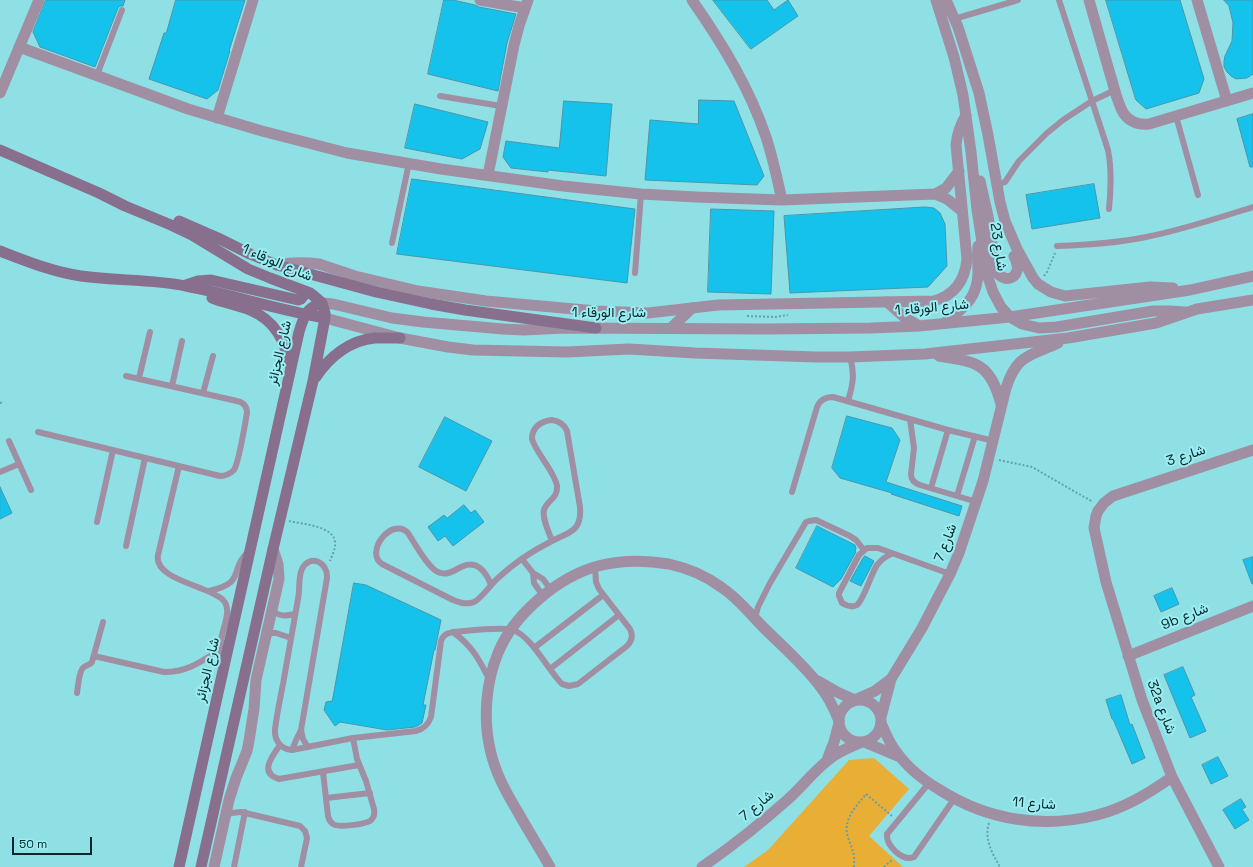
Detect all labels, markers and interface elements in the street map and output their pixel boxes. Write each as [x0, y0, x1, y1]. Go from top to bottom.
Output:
street label: شارع 23 [986, 222, 1010, 272]
street label: شارع الورقاء 1 [240, 241, 314, 285]
street label: شارع الورقاء 1 [894, 296, 970, 320]
street label: شارع الورقاء 1 [572, 305, 646, 321]
street label: شارع الجزائر [264, 319, 296, 387]
street label: شارع 3 [1164, 442, 1208, 470]
street label: شارع 7 [931, 521, 961, 565]
street label: 9b شارع [1159, 600, 1211, 634]
street label: شارع الجزائر [192, 636, 224, 704]
street label: 32a شارع [1143, 678, 1179, 736]
street label: شارع 7 [736, 787, 778, 825]
street label: شارع 11 [1012, 794, 1056, 814]
scale bar [14, 829, 94, 855]
text: 50 m [19, 836, 47, 852]

